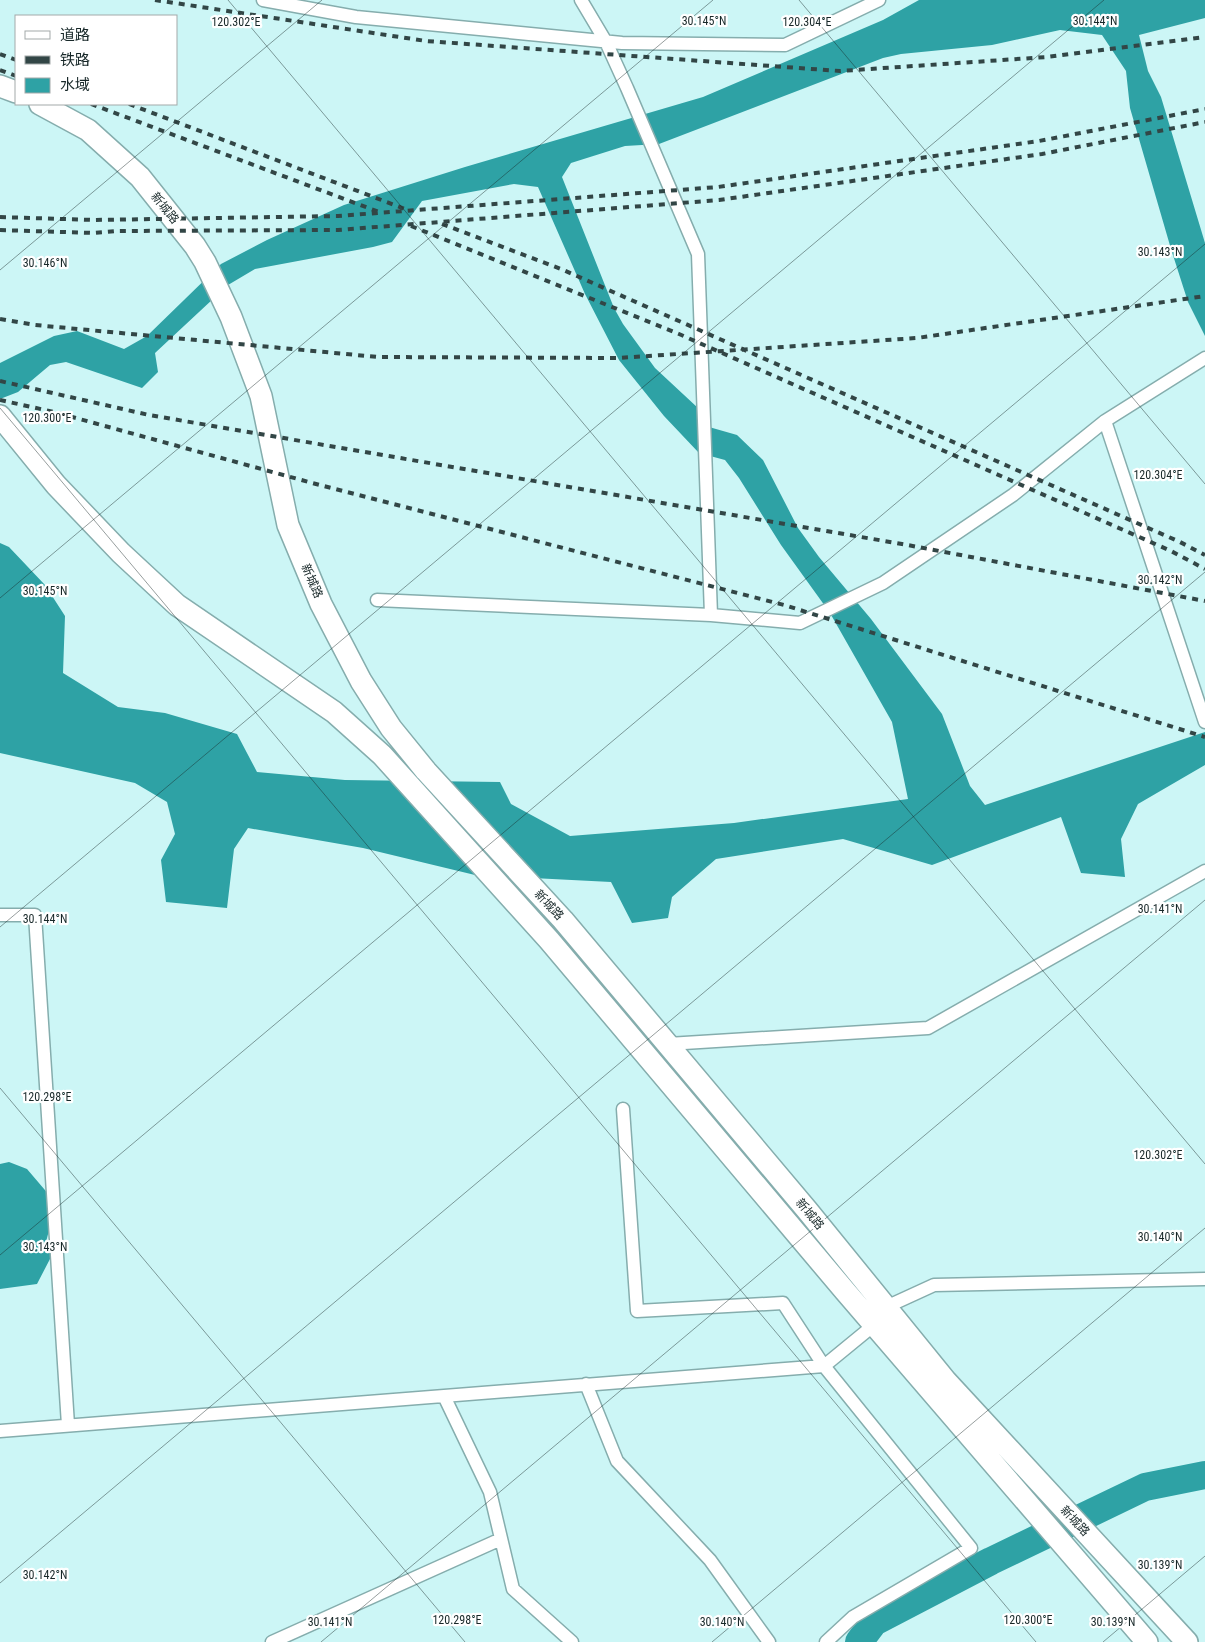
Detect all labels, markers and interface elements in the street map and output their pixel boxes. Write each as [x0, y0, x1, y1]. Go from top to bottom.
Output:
text: 30.145°N [682, 14, 726, 28]
text: 30.144°N [1073, 14, 1117, 28]
legend [15, 15, 178, 105]
text: 120.302°E [211, 15, 261, 29]
text: 120.304°E [782, 15, 832, 29]
text: 道路 [60, 26, 90, 44]
text: 铁路 [60, 51, 90, 69]
text: 水域 [60, 76, 90, 94]
street label: 新城路 [148, 190, 182, 226]
text: 30.143°N [1138, 245, 1182, 259]
text: 30.146°N [23, 256, 67, 270]
text: 120.300°E [22, 411, 72, 425]
text: 120.304°E [1133, 468, 1183, 482]
street label: 新城路 [299, 562, 325, 600]
text: 30.142°N [1138, 573, 1182, 587]
text: 30.145°N [23, 584, 67, 598]
street label: 新城路 [532, 887, 566, 923]
text: 30.141°N [1138, 902, 1182, 916]
text: 30.144°N [23, 912, 67, 926]
text: 120.298°E [22, 1090, 72, 1104]
text: 120.302°E [1133, 1148, 1183, 1162]
street label: 新城路 [793, 1196, 827, 1232]
text: 30.140°N [1138, 1230, 1182, 1244]
text: 30.143°N [23, 1240, 67, 1254]
street label: 新城路 [1058, 1503, 1092, 1539]
text: 30.139°N [1138, 1558, 1182, 1572]
text: 30.142°N [23, 1568, 67, 1582]
text: 120.298°E [432, 1613, 482, 1627]
text: 120.300°E [1003, 1613, 1053, 1627]
text: 30.141°N [308, 1615, 352, 1629]
text: 30.140°N [700, 1615, 744, 1629]
text: 30.139°N [1091, 1615, 1135, 1629]

